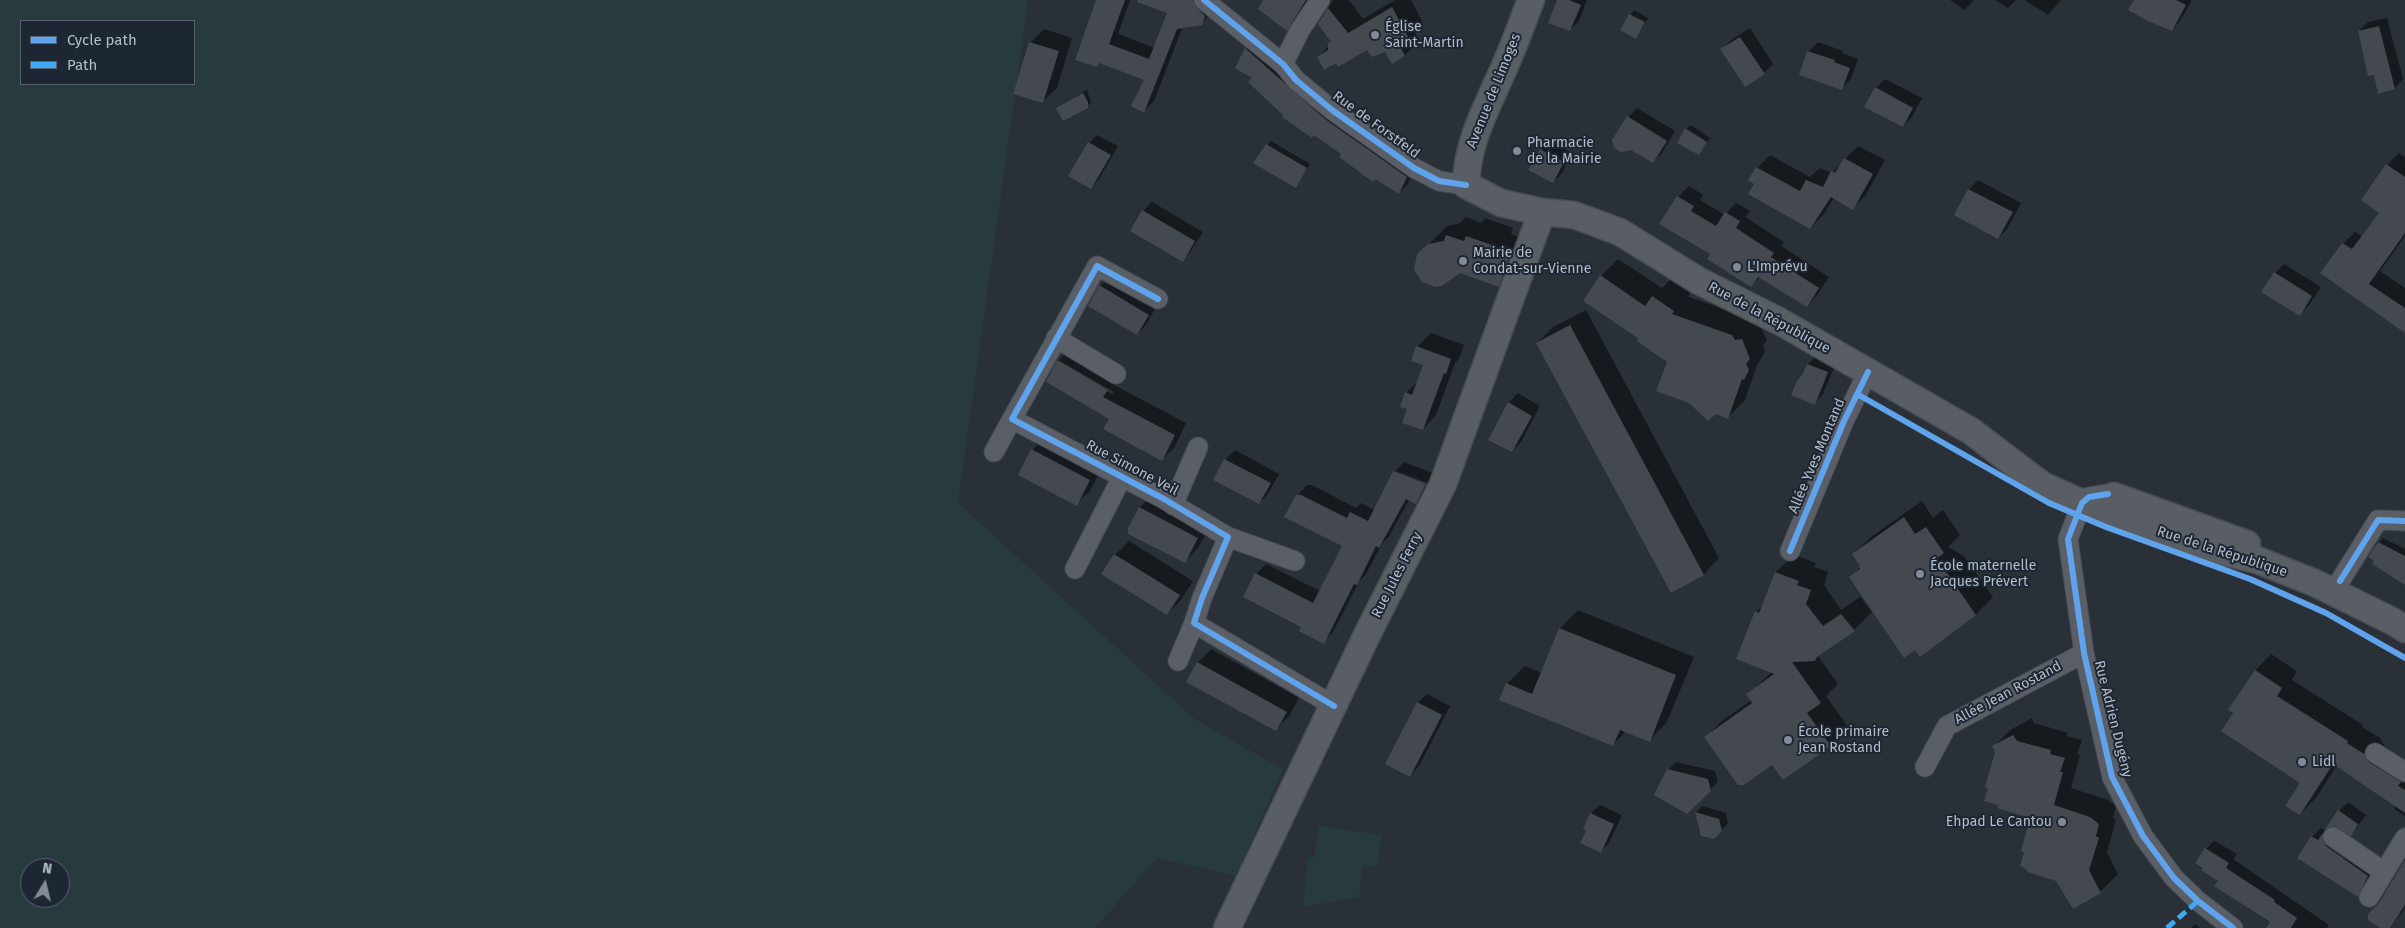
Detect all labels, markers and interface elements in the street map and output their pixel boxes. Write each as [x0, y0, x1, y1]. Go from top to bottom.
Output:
place label: Église Saint-Martin [1385, 19, 1464, 52]
legend [20, 20, 195, 85]
marker: Église Saint-Martin [1369, 29, 1381, 41]
text: Cycle path [67, 31, 137, 49]
street label: Avenue de Limoges [1463, 31, 1525, 151]
text: Path [67, 56, 97, 74]
street label: Rue de Forstfeld [1329, 88, 1423, 162]
place label: Pharmacie de la Mairie [1527, 135, 1602, 168]
marker: Pharmacie de la Mairie [1511, 145, 1523, 157]
place label: Mairie de Condat-sur-Vienne [1473, 245, 1591, 278]
marker: Mairie de Condat-sur-Vienne [1457, 255, 1469, 267]
place label: L'Imprévu [1747, 259, 1808, 275]
marker: L'Imprévu [1731, 261, 1743, 273]
street label: Rue de la République [1705, 279, 1833, 357]
street label: Allée Yves Montand [1785, 396, 1849, 516]
street label: Rue Simone Veil [1083, 437, 1181, 499]
street label: Rue de la République [2155, 523, 2289, 581]
street label: Rue Jules Ferry [1368, 529, 1426, 621]
place label: École maternelle Jacques Prévert [1930, 558, 2036, 590]
marker: École maternelle Jacques Prévert [1914, 568, 1926, 580]
street label: Allée Jean Rostand [1952, 658, 2064, 728]
street label: Rue Adrien Dugény [2090, 659, 2136, 779]
place label: École primaire Jean Rostand [1798, 724, 1889, 756]
marker: École primaire Jean Rostand [1782, 734, 1794, 746]
place label: Lidl [2312, 754, 2335, 770]
marker: Lidl [2296, 756, 2308, 768]
place label: Ehpad Le Cantou [1946, 814, 2052, 830]
marker: Ehpad Le Cantou [2056, 816, 2068, 828]
north arrow [20, 858, 70, 908]
text: N [41, 860, 53, 878]

